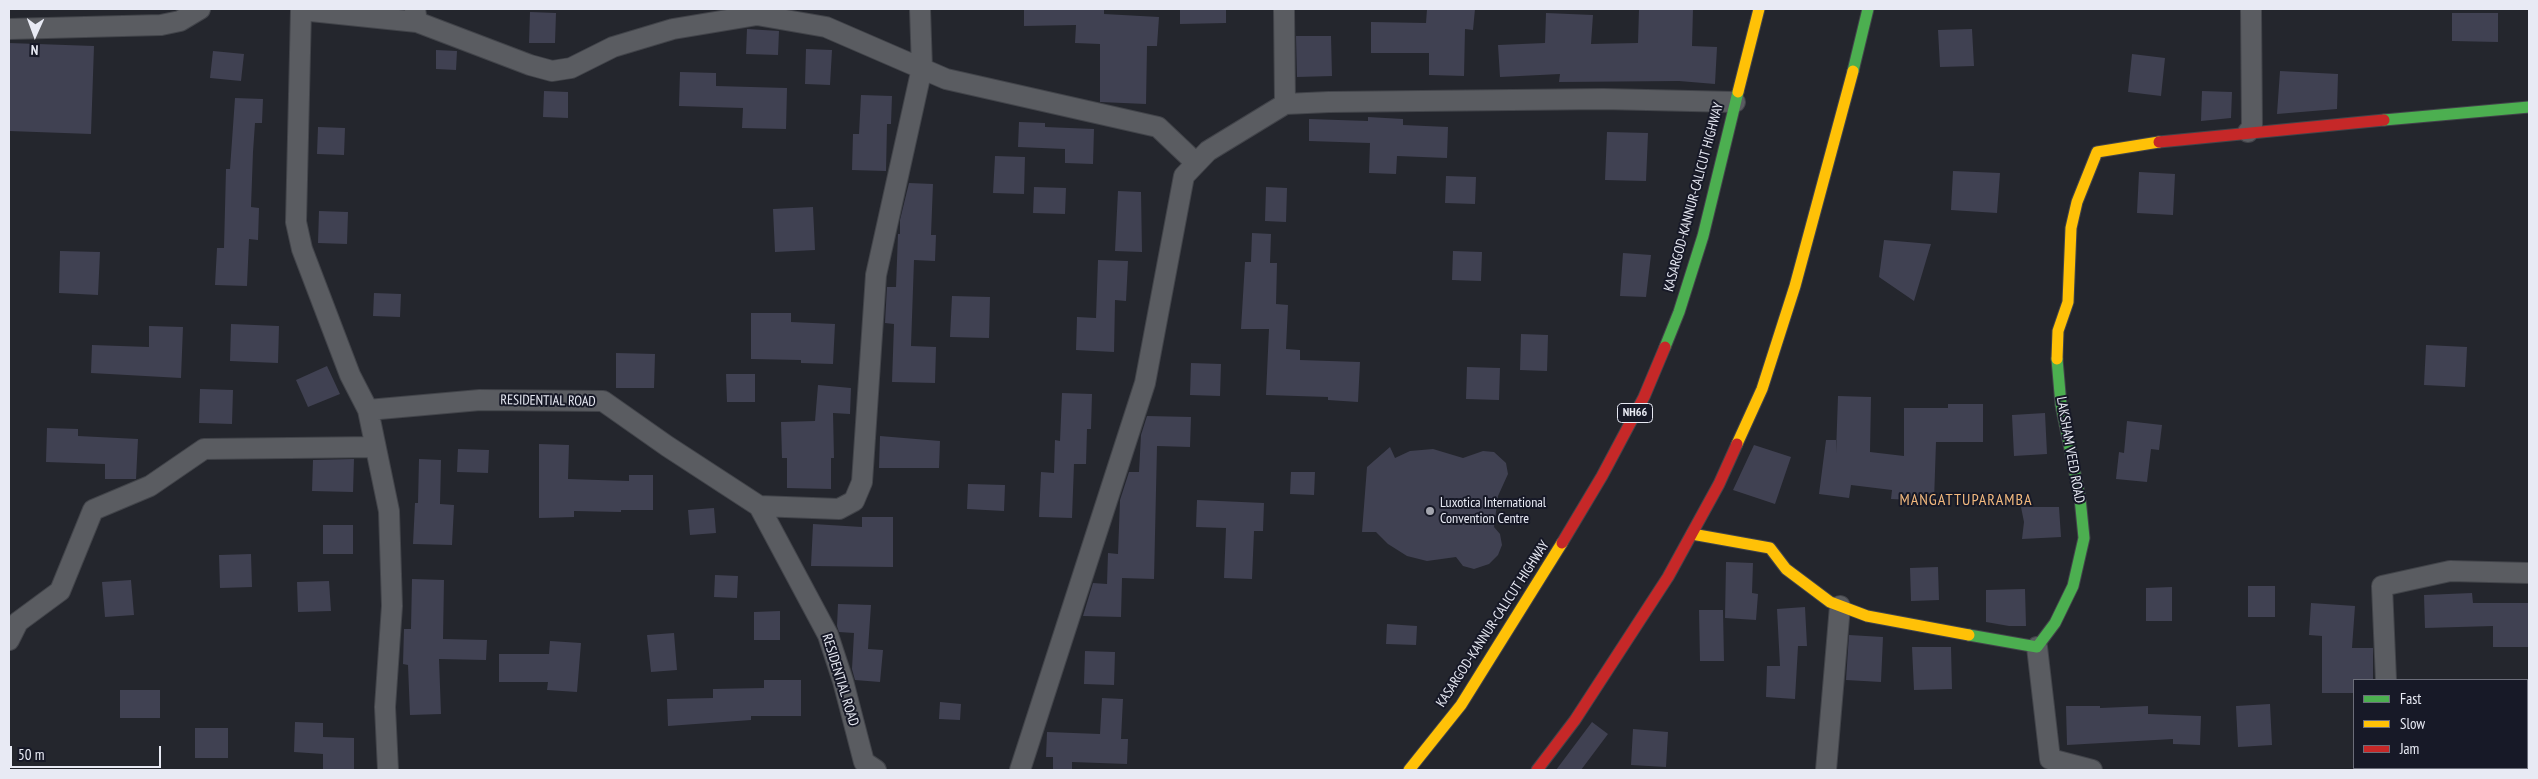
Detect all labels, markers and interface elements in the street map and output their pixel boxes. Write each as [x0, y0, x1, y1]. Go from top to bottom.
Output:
north arrow [10, 10, 60, 60]
text: N [30, 41, 39, 59]
street label: KASARGOD-KANNUR-CALICUT HIGHWAY [1661, 101, 1727, 293]
street label: RESIDENTIAL ROAD [500, 392, 596, 410]
street label: LAKSHAM VEED ROAD [2052, 395, 2088, 505]
road number: NH66 [1618, 403, 1652, 422]
district label: MANGATTUPARAMBA [1898, 490, 2034, 510]
place label: Luxotica International Convention Centre [1440, 495, 1546, 528]
marker: Luxotica International Convention Centre [1424, 505, 1436, 517]
street label: KASARGOD-KANNUR-CALICUT HIGHWAY [1433, 538, 1553, 710]
street label: RESIDENTIAL ROAD [818, 632, 862, 728]
legend [2353, 679, 2528, 769]
text: Fast [2400, 689, 2421, 708]
text: Slow [2400, 714, 2425, 733]
scale bar [12, 736, 164, 768]
text: Jam [2400, 739, 2419, 758]
text: 50 m [18, 745, 44, 764]

